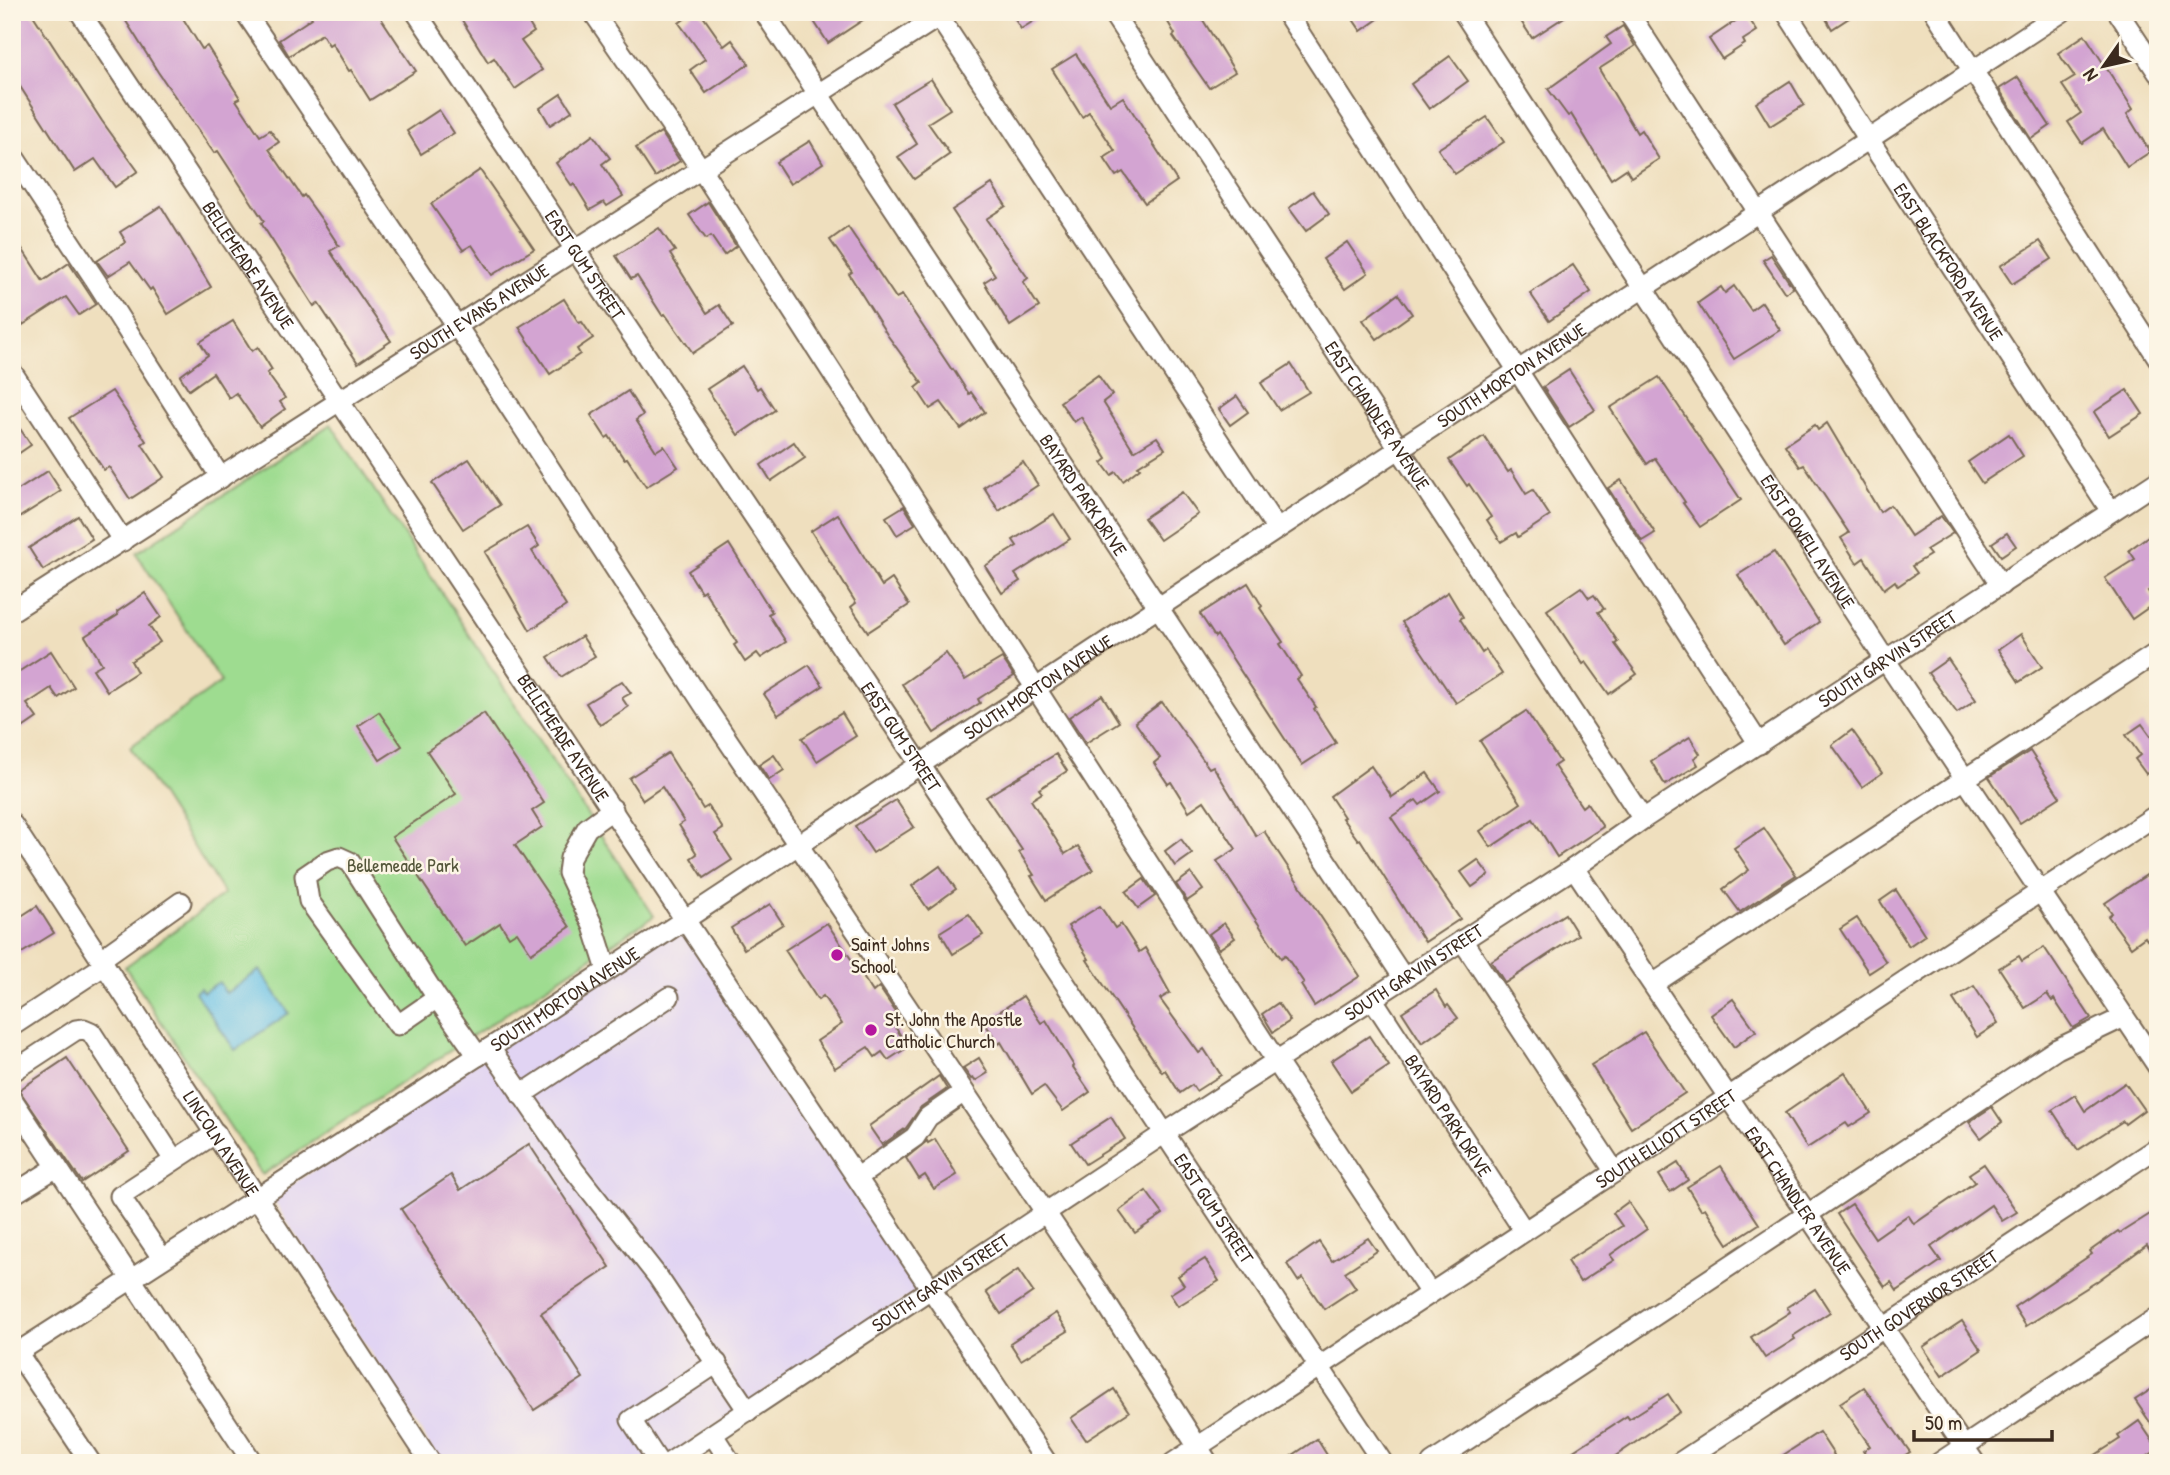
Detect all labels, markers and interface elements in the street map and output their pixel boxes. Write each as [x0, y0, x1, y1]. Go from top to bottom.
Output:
north arrow [2068, 32, 2138, 102]
text: N [2076, 64, 2104, 87]
street label: EAST BLACKFORD AVENUE [1888, 178, 2010, 346]
street label: BELLEMEADE AVENUE [197, 196, 301, 335]
street label: EAST GUM STREET [539, 205, 632, 325]
street label: SOUTH EVANS AVENUE [404, 257, 554, 366]
street label: SOUTH MORTON AVENUE [1432, 316, 1592, 433]
street label: EAST CHANDLER AVENUE [1319, 336, 1436, 496]
street label: BAYARD PARK DRIVE [1034, 429, 1134, 561]
street label: EAST POWELL AVENUE [1755, 469, 1862, 614]
street label: SOUTH GARVIN STREET [1813, 603, 1963, 714]
street label: SOUTH MORTON AVENUE [958, 628, 1118, 745]
street label: BELLEMEADE AVENUE [512, 669, 616, 807]
street label: EAST GUM STREET [855, 677, 948, 797]
park label: Bellemeade Park [347, 852, 459, 878]
street label: SOUTH GARVIN STREET [1339, 917, 1489, 1026]
place label: Saint Johns School [851, 931, 930, 979]
street label: SOUTH MORTON AVENUE [485, 940, 645, 1057]
marker: Saint Johns School [829, 947, 845, 963]
place label: St. John the Apostle Catholic Church [885, 1006, 1023, 1054]
marker: St. John the Apostle Catholic Church [863, 1022, 879, 1038]
street label: BAYARD PARK DRIVE [1399, 1049, 1498, 1182]
street label: SOUTH ELLIOTT STREET [1590, 1082, 1742, 1194]
street label: LINCOLN AVENUE [177, 1085, 266, 1202]
street label: EAST CHANDLER AVENUE [1739, 1121, 1858, 1280]
street label: EAST GUM STREET [1168, 1148, 1261, 1269]
street label: SOUTH GARVIN STREET [866, 1226, 1015, 1338]
street label: SOUTH GOVERNOR STREET [1834, 1243, 2004, 1367]
scale bar [1914, 1398, 2053, 1442]
text: 50 m [1925, 1408, 1962, 1437]

